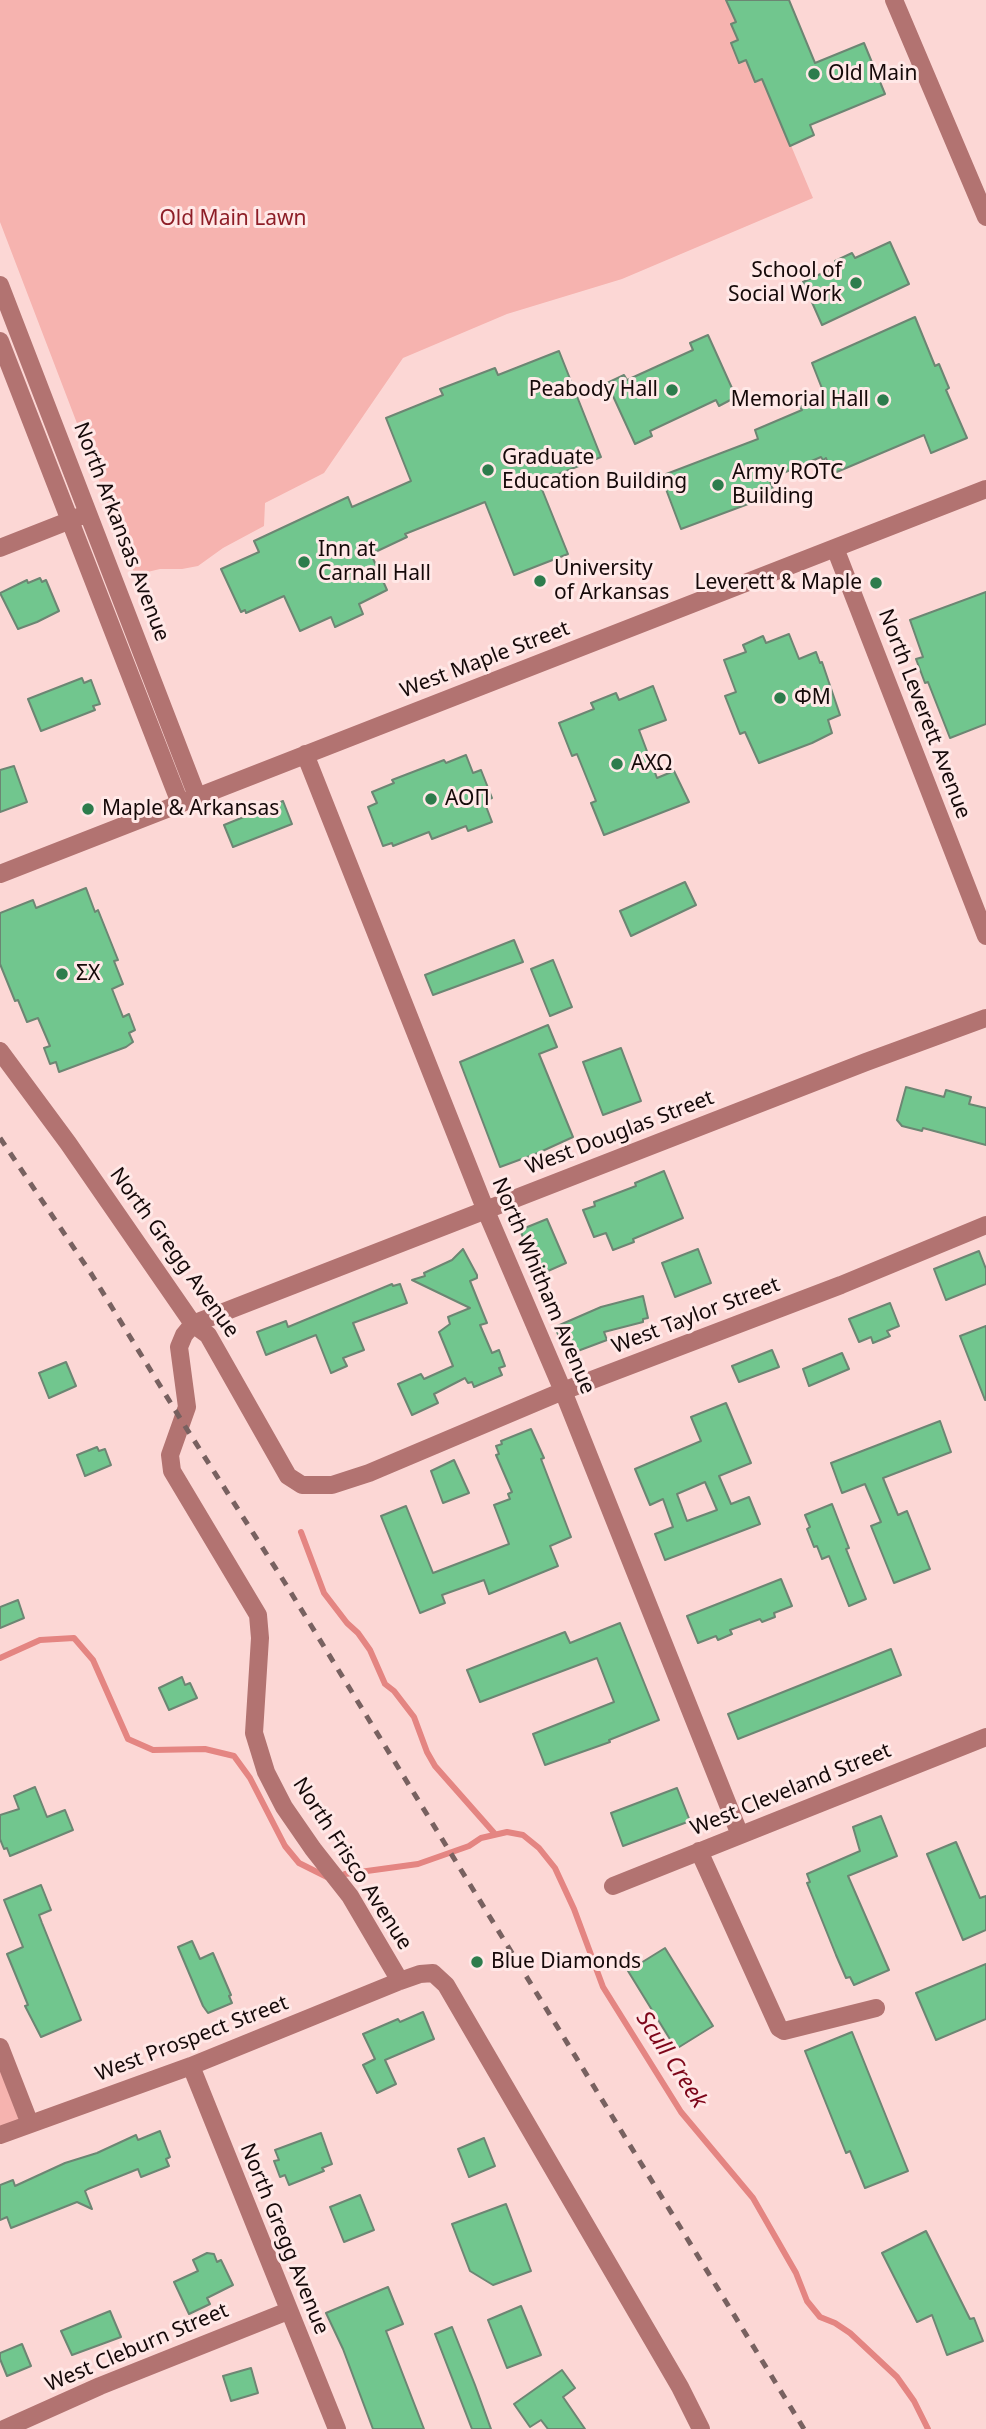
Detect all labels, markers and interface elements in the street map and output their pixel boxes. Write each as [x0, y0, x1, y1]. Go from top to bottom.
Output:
place label: Old Main [828, 61, 917, 87]
marker: Old Main [806, 66, 822, 82]
park label: Old Main Lawn [159, 206, 307, 232]
place label: School of Social Work [728, 258, 842, 308]
marker: School of Social Work [848, 275, 864, 291]
place label: Peabody Hall [529, 377, 658, 403]
marker: Peabody Hall [664, 382, 680, 398]
place label: Memorial Hall [731, 387, 869, 413]
marker: Memorial Hall [875, 392, 891, 408]
street label: North Arkansas Avenue [68, 419, 174, 645]
place label: Graduate Education Building [502, 445, 687, 495]
place label: Army ROTC Building [732, 460, 843, 510]
marker: Graduate Education Building [480, 462, 496, 478]
marker: Army ROTC Building [710, 477, 726, 493]
place label: Inn at Carnall Hall [318, 537, 431, 587]
marker: Inn at Carnall Hall [296, 554, 312, 570]
place label: University of Arkansas [554, 556, 669, 606]
place label: Leverett & Maple [695, 570, 862, 596]
marker: University of Arkansas [532, 573, 548, 589]
marker: Leverett & Maple [868, 575, 884, 591]
street label: North Leverett Avenue [872, 606, 976, 822]
street label: West Maple Street [397, 616, 573, 704]
place label: ΦΜ [794, 685, 831, 711]
marker: ΦΜ [772, 690, 788, 706]
place label: ΑΧΩ [631, 751, 672, 777]
marker: ΑΧΩ [609, 756, 625, 772]
place label: ΑΟΠ [445, 786, 490, 812]
marker: ΑΟΠ [423, 791, 439, 807]
place label: Maple & Arkansas [102, 796, 279, 822]
marker: Maple & Arkansas [80, 801, 96, 817]
place label: ΣΧ [76, 961, 100, 987]
marker: ΣΧ [54, 966, 70, 982]
street label: West Douglas Street [522, 1086, 718, 1180]
street label: North Gregg Avenue [104, 1163, 244, 1343]
street label: North Whitham Avenue [486, 1174, 600, 1398]
street label: West Taylor Street [609, 1272, 783, 1360]
street label: West Cleveland Street [687, 1738, 895, 1842]
street label: North Frisco Avenue [287, 1773, 417, 1955]
place label: Blue Diamonds [491, 1949, 641, 1975]
marker: Blue Diamonds [469, 1954, 485, 1970]
street label: West Prospect Street [92, 1991, 292, 2087]
water label: Scull Creek [630, 2006, 712, 2114]
street label: North Gregg Avenue [234, 2140, 334, 2338]
street label: West Cleburn Street [42, 2298, 232, 2398]

